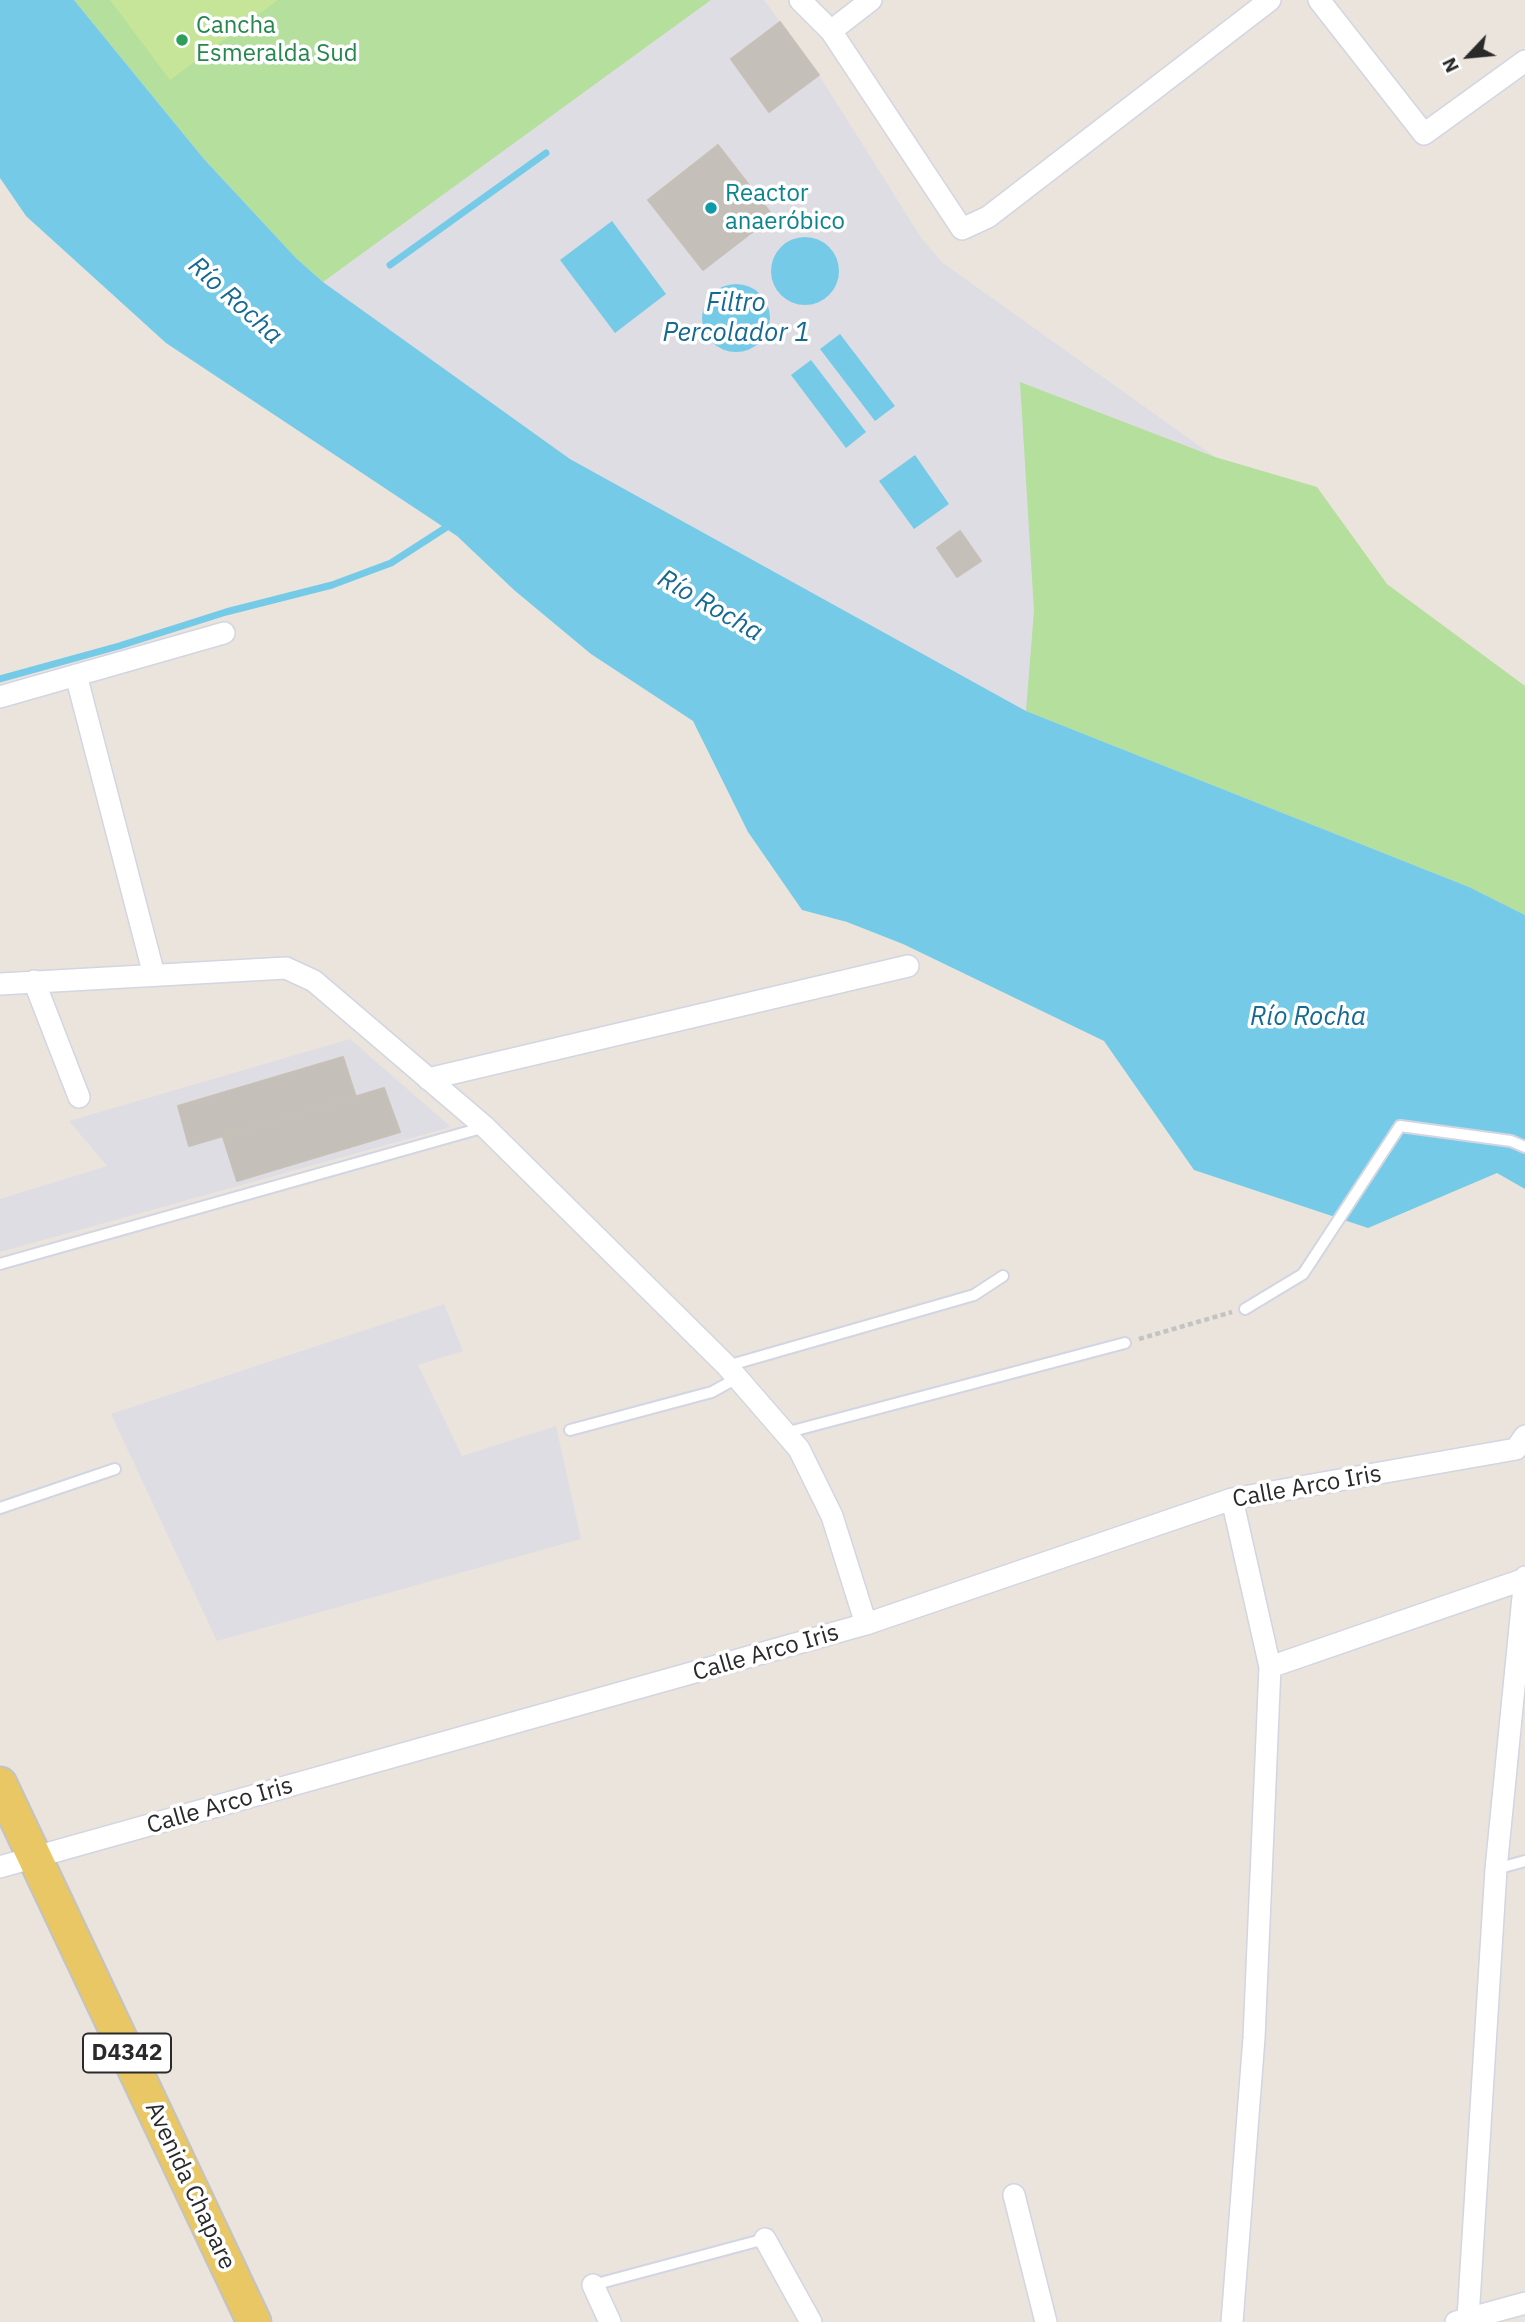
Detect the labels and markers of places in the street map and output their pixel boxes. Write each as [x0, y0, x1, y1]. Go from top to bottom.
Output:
place label: Cancha Esmeralda Sud [196, 12, 358, 68]
marker: Cancha Esmeralda Sud [174, 32, 190, 48]
place label: Reactor anaeróbico [725, 180, 845, 236]
marker: Reactor anaeróbico [703, 200, 719, 216]

